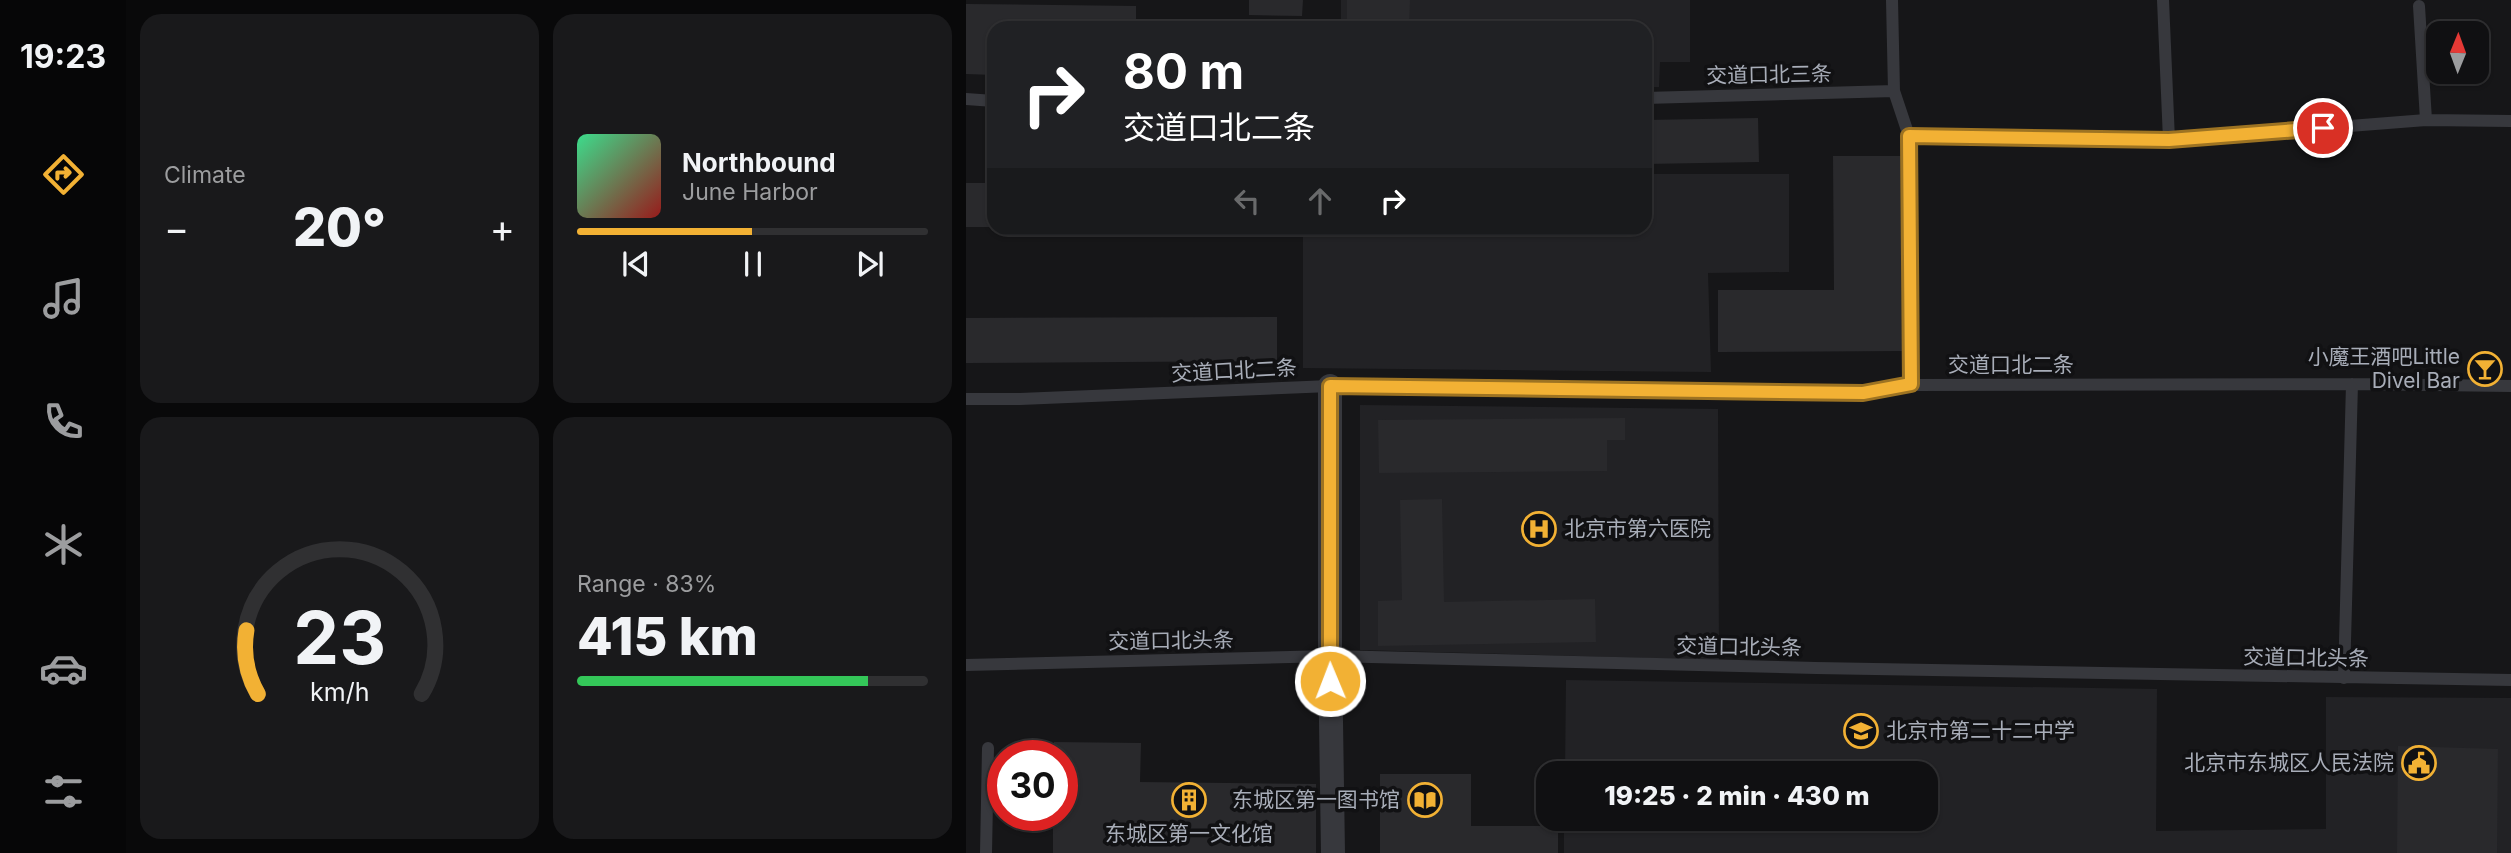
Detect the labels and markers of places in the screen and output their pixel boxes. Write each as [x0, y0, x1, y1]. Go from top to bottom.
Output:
pin [2293, 98, 2353, 158]
place label: 小魔王酒吧Little Divel Bar [2307, 344, 2460, 393]
bar icon: 小魔王酒吧Little Divel Bar [2466, 350, 2504, 388]
hospital icon: 北京市第六医院 [1520, 510, 1558, 548]
place label: 北京市第六医院 [1564, 516, 1711, 541]
school or university icon: 北京市第二十二中学 [1842, 712, 1880, 750]
place label: 北京市第二十二中学 [1886, 718, 2075, 743]
public building icon: 北京市东城区人民法院 [2400, 744, 2438, 782]
place label: 北京市东城区人民法院 [2184, 750, 2394, 775]
building icon: 东城区第一文化馆 [1170, 781, 1208, 819]
library icon: 东城区第一图书馆 [1406, 781, 1444, 819]
place label: 东城区第一图书馆 [1232, 787, 1400, 812]
place label: 东城区第一文化馆 [1105, 821, 1273, 846]

